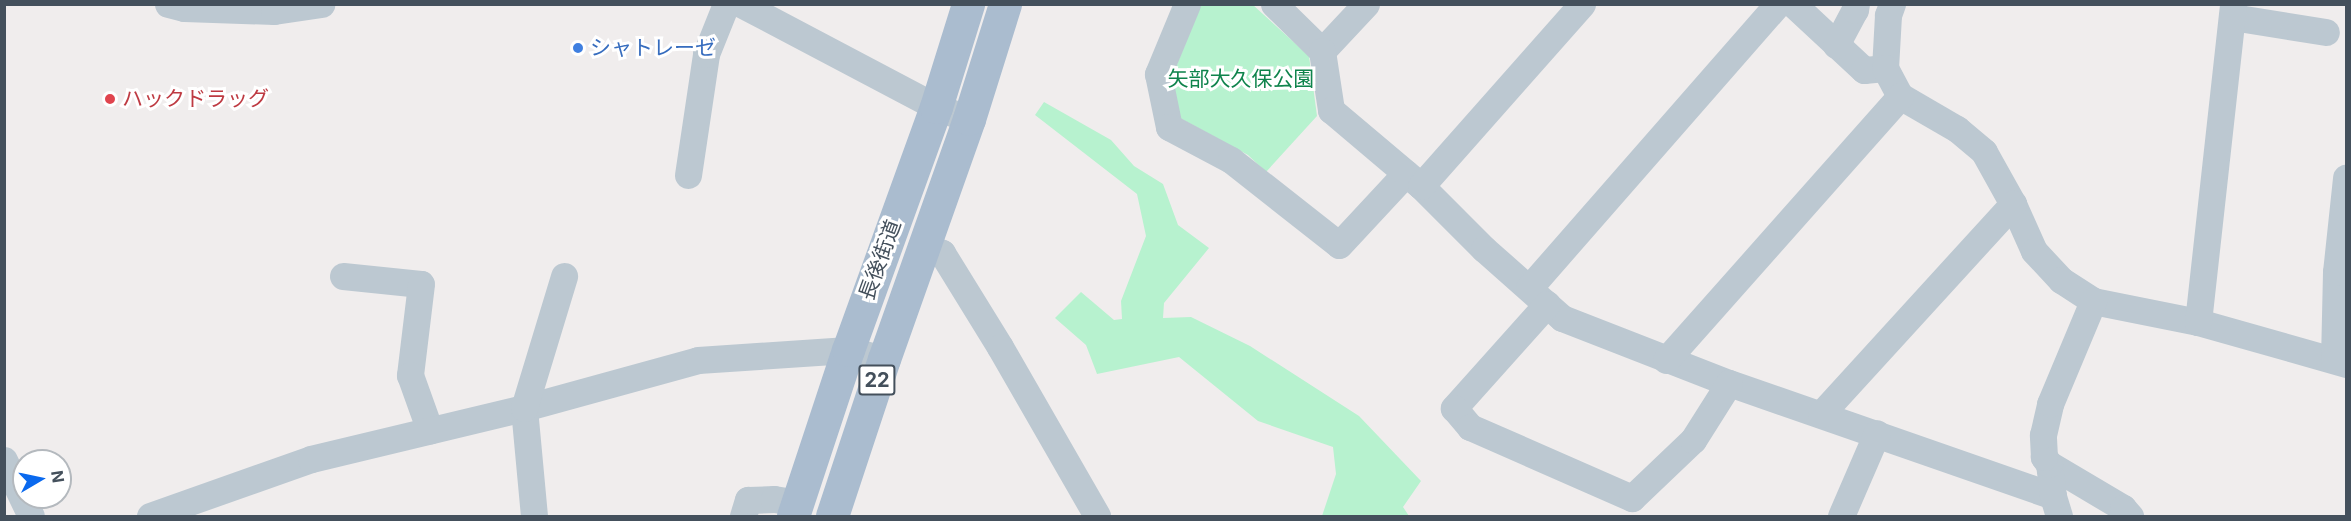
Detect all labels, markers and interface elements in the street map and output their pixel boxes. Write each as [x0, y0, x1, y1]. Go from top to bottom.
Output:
place label: シャトレーゼ [590, 35, 716, 61]
marker: シャトレーゼ [571, 41, 585, 55]
park label: 矢部大久保公園 [1168, 66, 1314, 92]
place label: ハックドラッグ [122, 86, 269, 112]
marker: ハックドラッグ [103, 92, 117, 106]
street label: 長後街道 [854, 216, 906, 304]
road number: 22 [858, 363, 896, 397]
north arrow [12, 449, 72, 509]
text: N [47, 469, 69, 484]

